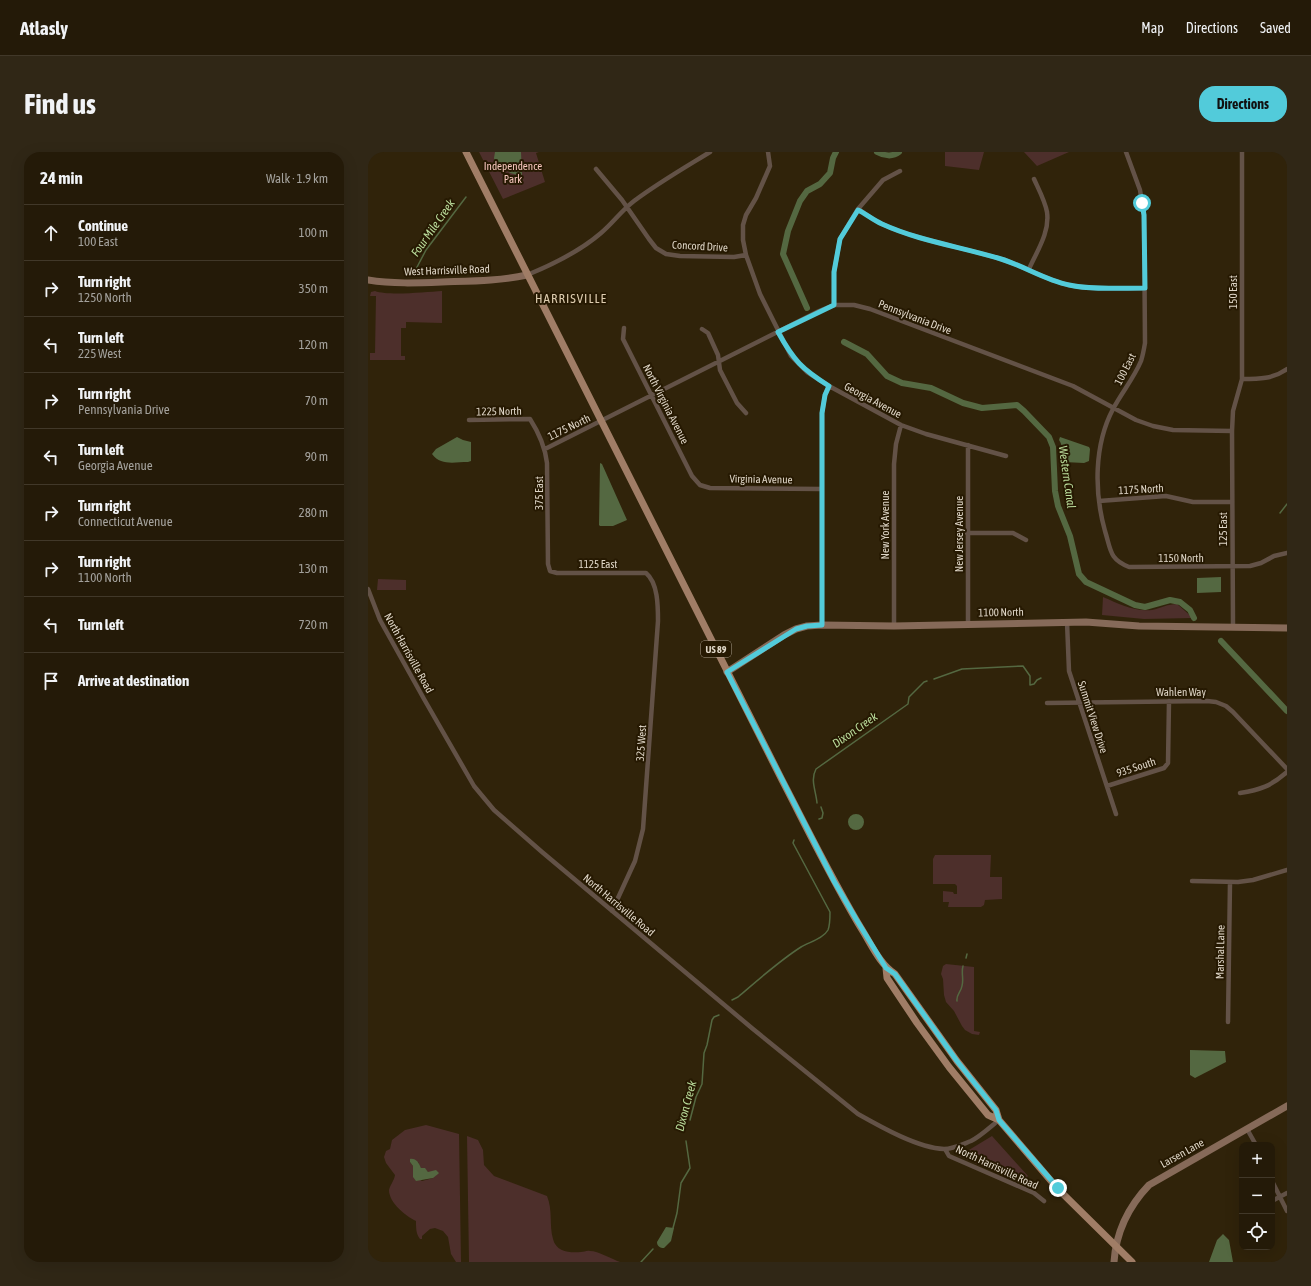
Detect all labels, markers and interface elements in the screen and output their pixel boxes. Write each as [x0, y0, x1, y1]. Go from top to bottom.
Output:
text: Atlasly [20, 17, 68, 39]
text: Map [1141, 20, 1164, 36]
text: Directions [1186, 20, 1238, 36]
text: Saved [1260, 20, 1291, 36]
button: Directions [1199, 86, 1287, 122]
text: Find us [24, 88, 96, 120]
park label: Independence Park [484, 160, 542, 185]
text: 24 min [40, 168, 83, 188]
text: Walk · 1.9 km [266, 171, 328, 186]
route start [1133, 194, 1151, 212]
water label: Four Mile Creek [408, 196, 458, 259]
text: Continue [78, 217, 128, 234]
icon: ahead [40, 222, 62, 244]
text: 100 m [299, 225, 328, 240]
text: 100 East [78, 234, 118, 249]
street label: Concord Drive [672, 239, 728, 253]
street label: West Harrisville Road [404, 263, 490, 277]
text: Turn right [78, 273, 131, 290]
street label: 150 East [1227, 275, 1239, 309]
icon: right [40, 278, 62, 300]
text: 350 m [299, 281, 328, 296]
text: 1250 North [78, 290, 132, 305]
district label: HARRISVILLE [535, 291, 607, 306]
street label: Pennsylvania Drive [877, 298, 953, 336]
text: Turn left [78, 329, 124, 346]
icon: left [40, 334, 62, 356]
text: 120 m [299, 337, 328, 352]
text: 225 West [78, 346, 121, 361]
street label: 100 East [1112, 351, 1138, 387]
street label: North Virginia Avenue [641, 362, 691, 446]
street label: Georgia Avenue [842, 380, 904, 420]
text: Turn right [78, 385, 131, 402]
icon: right [40, 390, 62, 412]
text: 70 m [305, 393, 328, 408]
text: Pennsylvania Drive [78, 402, 170, 417]
street label: 1225 North [476, 405, 522, 417]
street label: 1175 North [546, 412, 592, 442]
text: Turn left [78, 441, 124, 458]
water label: Western Canal [1056, 445, 1078, 509]
icon: left [40, 446, 62, 468]
text: 90 m [305, 449, 328, 464]
text: Georgia Avenue [78, 458, 153, 473]
street label: Virginia Avenue [729, 472, 793, 486]
street label: 375 East [533, 476, 545, 510]
street label: 1175 North [1118, 482, 1164, 496]
street label: New York Avenue [879, 491, 891, 559]
street label: New Jersey Avenue [953, 496, 965, 572]
text: Turn right [78, 497, 131, 514]
icon: right [40, 502, 62, 524]
text: 280 m [299, 505, 328, 520]
street label: 125 East [1217, 512, 1229, 546]
text: Connecticut Avenue [78, 514, 173, 529]
street label: 1150 North [1158, 552, 1204, 564]
text: Turn right [78, 553, 131, 570]
icon: right [40, 558, 62, 580]
street label: 1125 East [578, 558, 618, 570]
text: 130 m [299, 561, 328, 576]
text: 1100 North [78, 570, 132, 585]
street label: 1100 North [978, 606, 1024, 618]
street label: North Harrisville Road [382, 611, 436, 695]
icon: left [40, 614, 62, 636]
text: Turn left [78, 616, 124, 633]
text: 720 m [299, 617, 328, 632]
road number: US 89 [701, 641, 731, 657]
icon: arrive [40, 670, 62, 692]
text: Arrive at destination [78, 672, 189, 689]
street label: Summit View Drive [1076, 679, 1110, 755]
street label: Wahlen Way [1156, 686, 1206, 698]
water label: Dixon Creek [830, 709, 881, 751]
street label: 325 West [634, 724, 648, 762]
street label: 935 South [1115, 755, 1157, 779]
street label: North Harrisville Road [581, 872, 657, 938]
street label: Marshal Lane [1214, 925, 1226, 979]
water label: Dixon Creek [673, 1078, 700, 1133]
street label: Larsen Lane [1158, 1136, 1206, 1170]
map controls [1239, 1142, 1275, 1250]
button: + [1239, 1142, 1275, 1178]
street label: North Harrisville Road [954, 1143, 1040, 1191]
button: − [1239, 1178, 1275, 1214]
route end [1049, 1179, 1067, 1197]
button: locate [1239, 1214, 1275, 1250]

